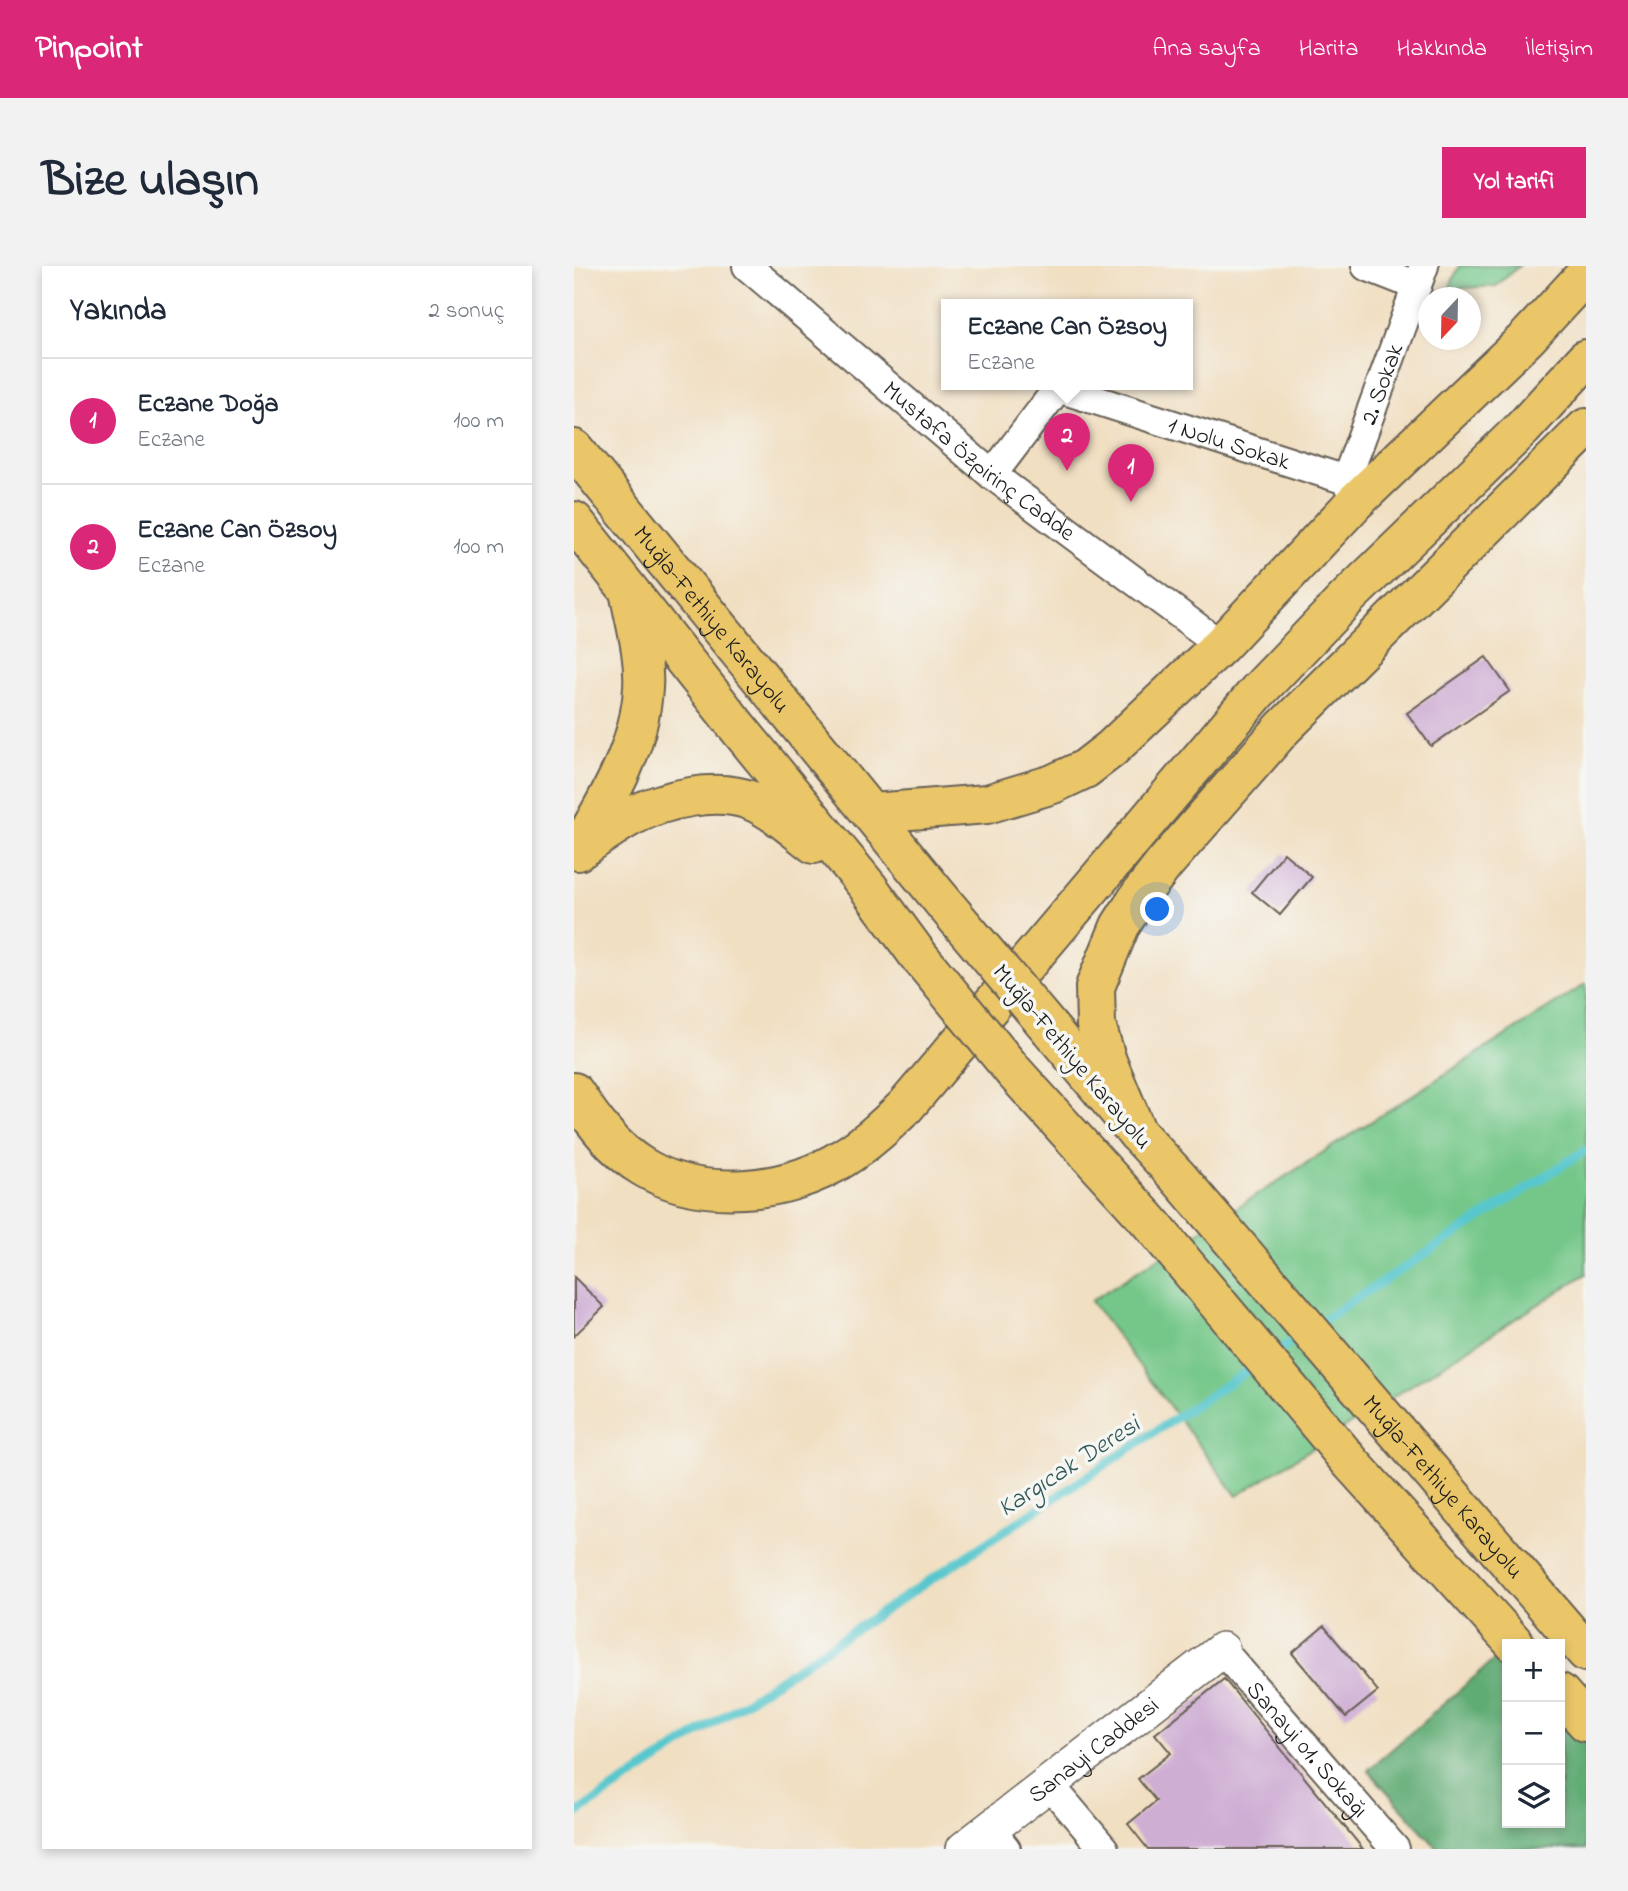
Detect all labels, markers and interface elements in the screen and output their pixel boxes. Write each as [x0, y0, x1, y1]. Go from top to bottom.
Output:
text: Pinpoint [35, 25, 143, 73]
text: Ana sayfa [1153, 32, 1261, 67]
text: Harita [1299, 32, 1359, 67]
text: Hakkında [1397, 32, 1487, 67]
text: İletişim [1525, 32, 1593, 67]
text: Bize ulaşın [42, 146, 259, 218]
button: Yol tarifi [1442, 147, 1586, 218]
north arrow [1418, 287, 1481, 350]
text: Yakında [70, 290, 166, 334]
text: 2 sonuç [429, 295, 504, 328]
popup [941, 299, 1193, 390]
text: Eczane Can Özsoy [967, 309, 1167, 347]
street label: 2. Sokak [1353, 339, 1414, 430]
text: Eczane [967, 347, 1035, 380]
street label: Mustafa Özpirinç Cadde [874, 374, 1082, 551]
text: Eczane Doğa [137, 386, 279, 424]
text: 1 [89, 405, 97, 438]
text: 100 m [453, 405, 504, 438]
street label: 1 Nolu Sokak [1163, 409, 1295, 481]
pin: 2 [1044, 413, 1090, 471]
text: Eczane [137, 424, 205, 457]
pin: 1 [1108, 444, 1154, 502]
text: Eczane Can Özsoy [137, 512, 337, 550]
street label: Muğla-Fethiye Karayolu [623, 519, 797, 722]
text: 2 [87, 531, 99, 564]
text: 100 m [453, 531, 504, 564]
text: Eczane [137, 550, 205, 583]
your location [1140, 892, 1174, 926]
street label: Muğla-Fethiye Karayolu [982, 957, 1159, 1159]
street label: Muğla-Fethiye Karayolu [1353, 1388, 1531, 1588]
water label: Kargıcak Deresi [991, 1406, 1150, 1528]
map controls [1502, 1639, 1565, 1828]
button: + [1502, 1639, 1565, 1702]
street label: Sanayi 01. Sokağı [1237, 1674, 1376, 1827]
street label: Sanayi Caddesi [1022, 1690, 1168, 1813]
button: − [1502, 1702, 1565, 1765]
button: layers [1502, 1765, 1565, 1828]

